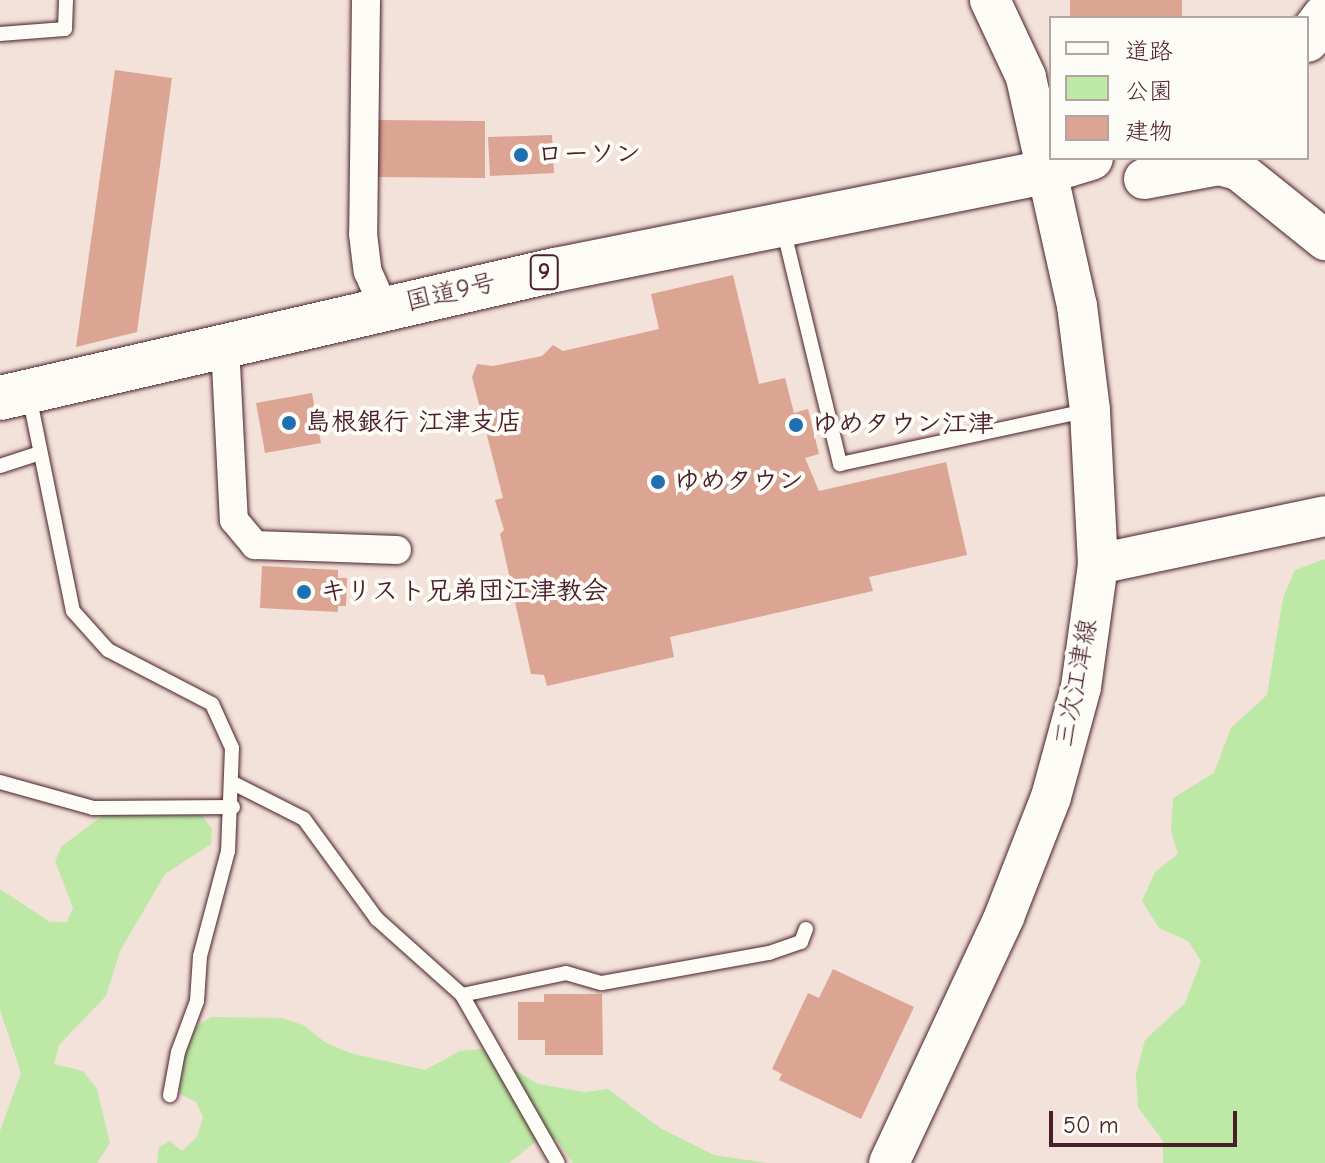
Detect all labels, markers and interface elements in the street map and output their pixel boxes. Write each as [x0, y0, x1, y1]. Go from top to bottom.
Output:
legend [1049, 16, 1309, 160]
text: 道路 [1125, 37, 1173, 65]
text: 公園 [1125, 77, 1173, 105]
text: 建物 [1125, 117, 1173, 145]
place label: ローソン [537, 139, 641, 171]
marker: ローソン [512, 146, 530, 164]
road number: 9 [528, 252, 560, 292]
street label: 国道9号 [403, 267, 499, 319]
place label: 島根銀行 江津支店 [305, 407, 522, 439]
place label: ゆめタウン江津 [812, 409, 994, 441]
marker: 島根銀行 江津支店 [280, 414, 298, 432]
marker: ゆめタウン江津 [787, 416, 805, 434]
place label: ゆめタウン [674, 466, 804, 498]
marker: ゆめタウン [649, 473, 667, 491]
place label: キリスト兄弟団江津教会 [320, 576, 606, 608]
marker: キリスト兄弟団江津教会 [295, 583, 313, 601]
street label: 三次江津線 [1049, 616, 1105, 750]
scale bar [1053, 1095, 1241, 1145]
text: 50 m [1063, 1111, 1119, 1139]

